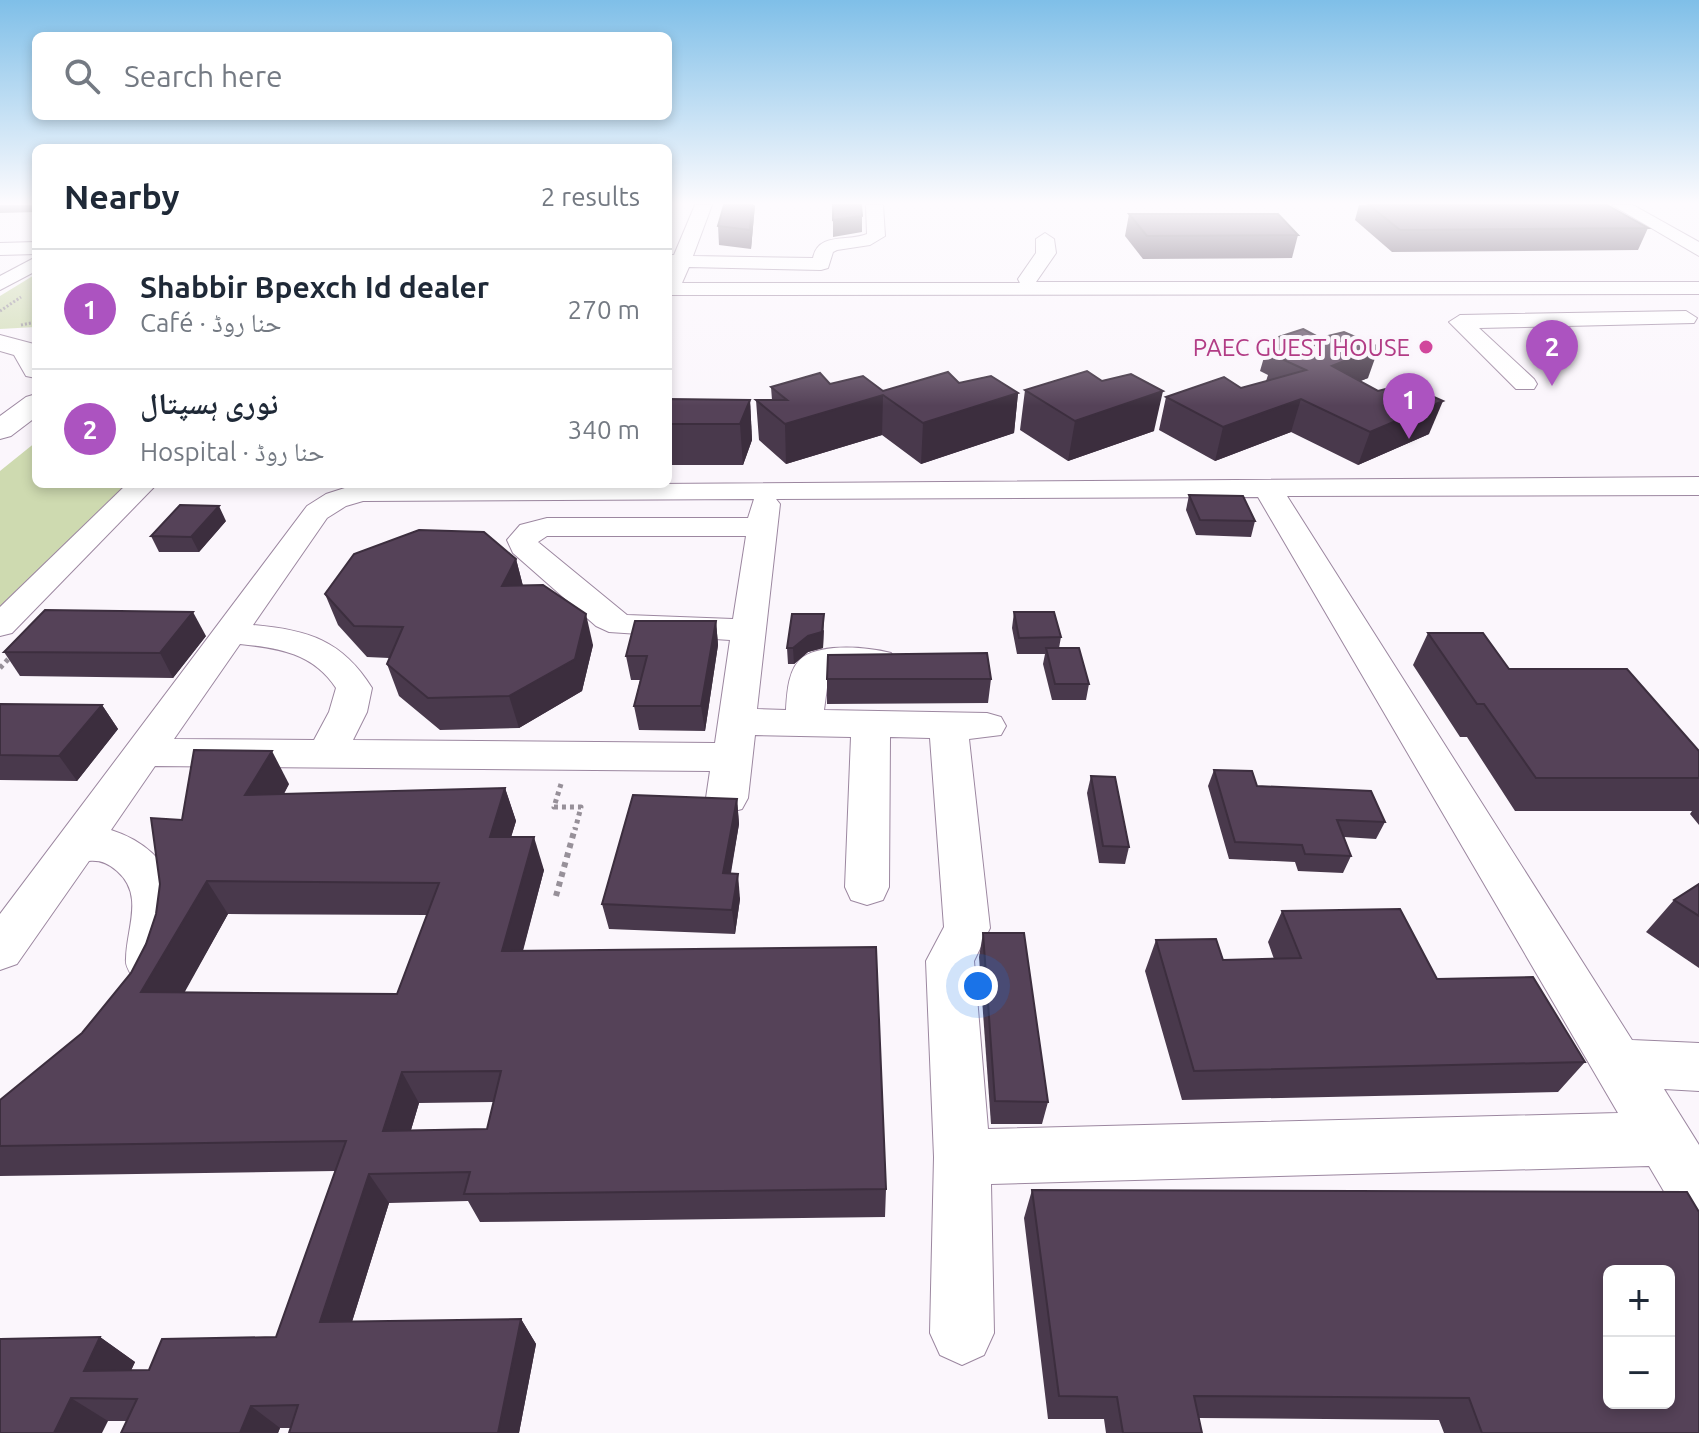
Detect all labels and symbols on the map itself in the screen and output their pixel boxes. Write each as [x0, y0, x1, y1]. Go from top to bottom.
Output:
pin: 2 [1526, 320, 1578, 386]
place label: PAEC GUEST HOUSE [1193, 334, 1410, 361]
marker: PAEC GUEST HOUSE [1417, 338, 1435, 356]
pin: 1 [1383, 373, 1435, 439]
your location [958, 966, 998, 1006]

